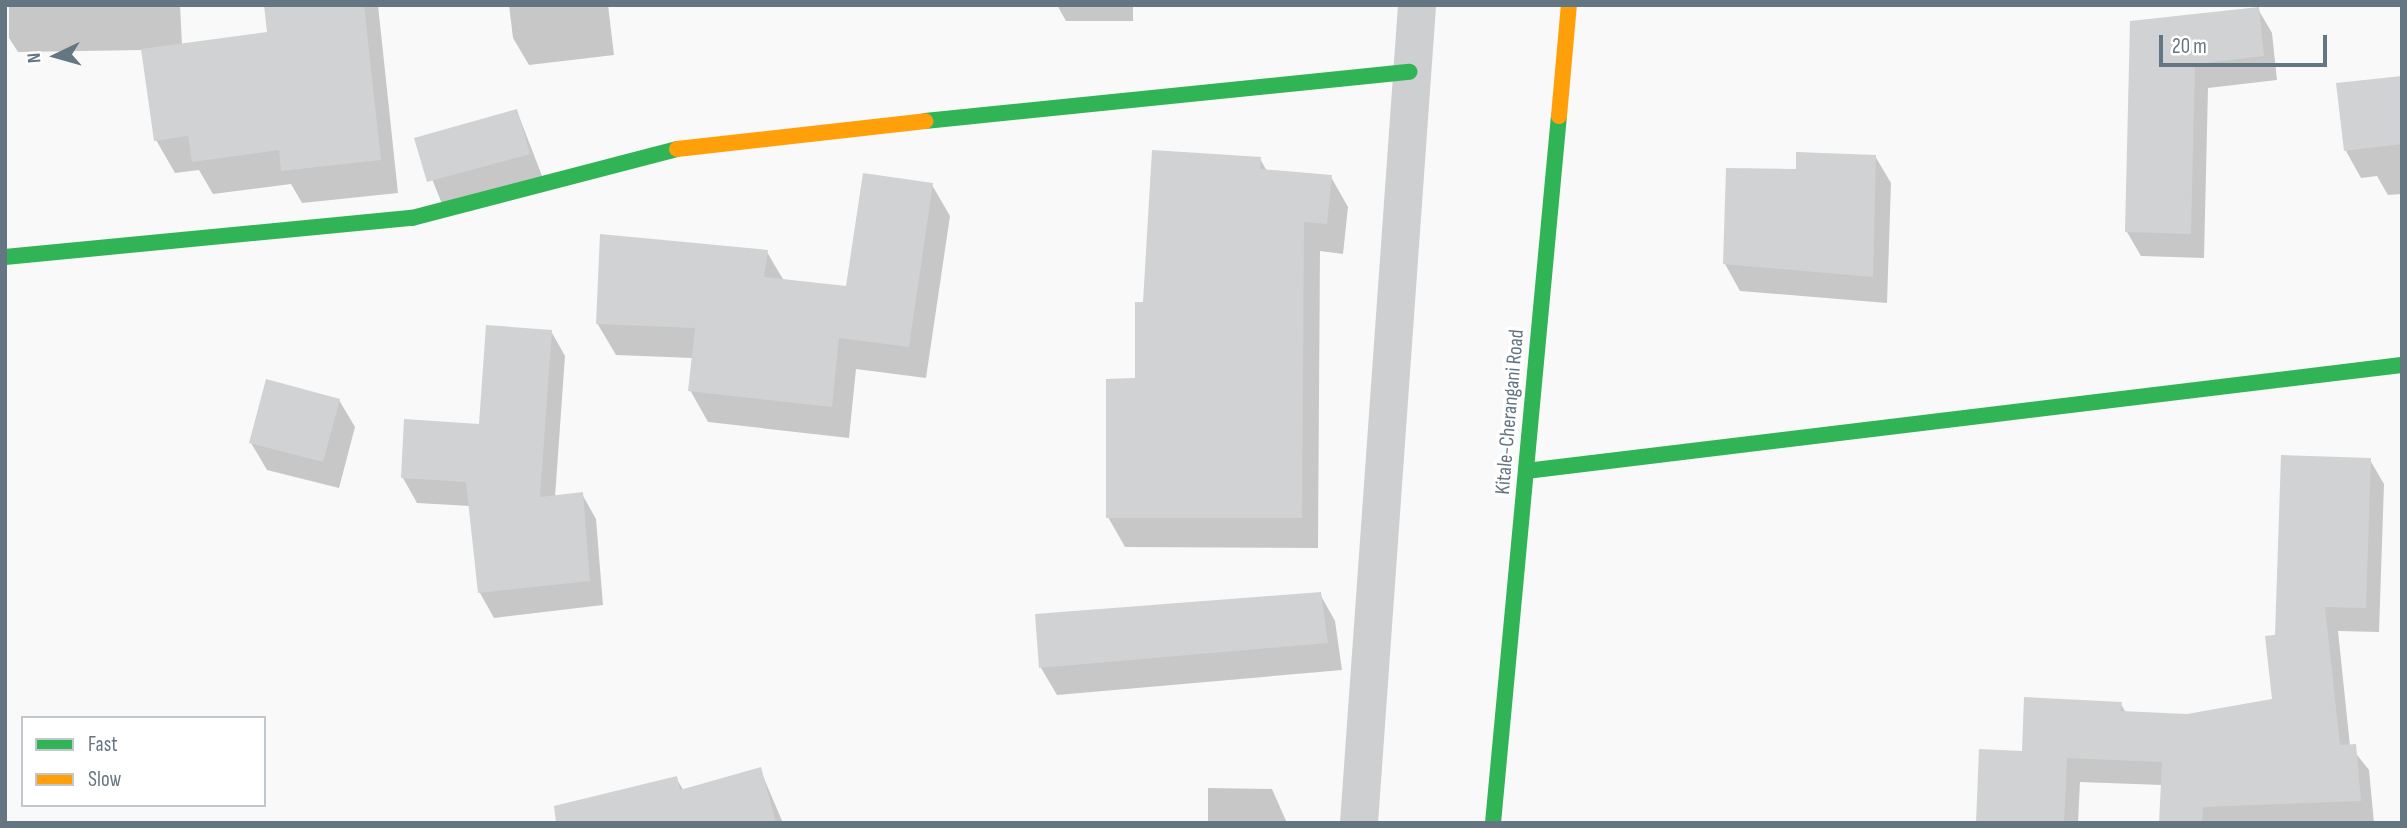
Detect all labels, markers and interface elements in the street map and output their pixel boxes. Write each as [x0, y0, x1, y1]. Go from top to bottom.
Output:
north arrow [21, 21, 91, 91]
scale bar [2162, 21, 2330, 65]
text: 20 m [2172, 34, 2207, 59]
text: N [23, 52, 46, 64]
street label: Kitale-Cherangani Road [1490, 328, 1530, 496]
legend [21, 716, 266, 807]
text: Fast [88, 732, 118, 757]
text: Slow [88, 767, 121, 792]

